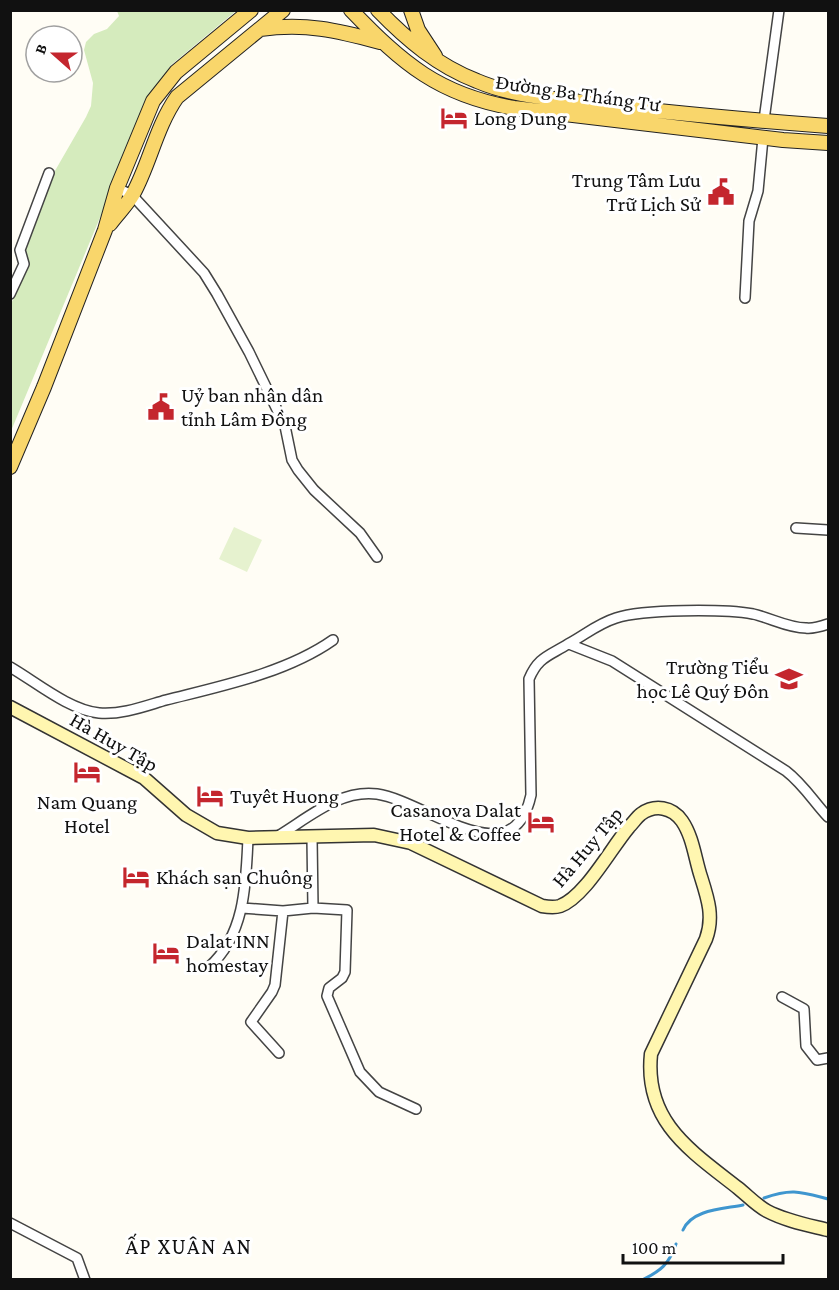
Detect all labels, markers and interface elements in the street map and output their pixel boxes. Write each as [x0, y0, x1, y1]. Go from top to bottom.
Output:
north arrow [24, 24, 84, 84]
text: B [31, 41, 50, 56]
street label: Đường Ba Tháng Tư [494, 70, 663, 117]
hotel icon: Long Dung [439, 103, 469, 133]
place label: Long Dung [474, 106, 567, 130]
place label: Trung Tâm Lưu Trữ Lịch Sử [572, 168, 702, 216]
public building icon: Trung Tâm Lưu Trữ Lịch Sử [706, 177, 736, 207]
place label: Uỷ ban nhân dân tỉnh Lâm Đồng [181, 383, 323, 431]
public building icon: Uỷ ban nhân dân tỉnh Lâm Đồng [146, 392, 176, 422]
place label: Trường Tiểu học Lê Quý Đôn [636, 655, 769, 703]
school or university icon: Trường Tiểu học Lê Quý Đôn [774, 664, 804, 694]
street label: Hà Huy Tập [66, 707, 162, 777]
hotel icon: Nam Quang Hotel [72, 757, 102, 787]
hotel icon: Tuyêt Huong [195, 781, 225, 811]
place label: Tuyêt Huong [230, 784, 339, 808]
place label: Nam Quang Hotel [37, 790, 137, 838]
place label: Casanova Dalat Hotel & Coffee [390, 798, 522, 846]
street label: Hà Huy Tập [546, 802, 628, 892]
hotel icon: Casanova Dalat Hotel & Coffee [526, 807, 556, 837]
hotel icon: Khách sạn Chuông [121, 862, 151, 892]
place label: Khách sạn Chuông [156, 865, 313, 889]
place label: Dalat INN homestay [186, 929, 270, 977]
hotel icon: Dalat INN homestay [151, 938, 181, 968]
scale bar [623, 1227, 784, 1265]
district label: ẤP XUÂN AN [126, 1233, 253, 1259]
text: 100 m [632, 1238, 677, 1258]

